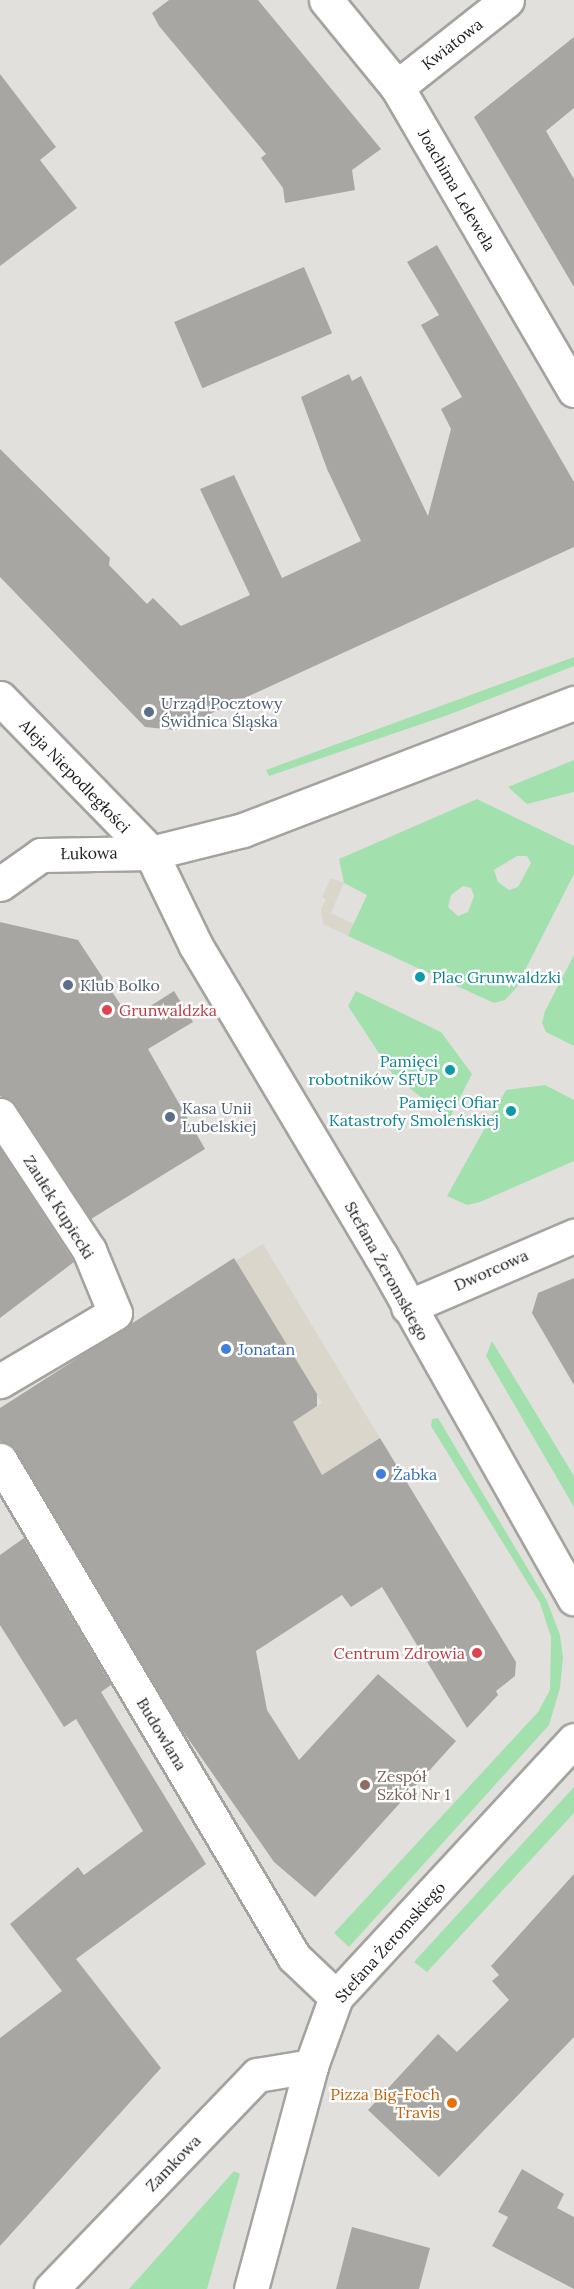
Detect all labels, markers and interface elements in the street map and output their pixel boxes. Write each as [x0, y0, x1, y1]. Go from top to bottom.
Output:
street label: Kwiatowa [418, 14, 486, 74]
street label: Joachima Lelewela [414, 126, 500, 254]
place label: Urząd Pocztowy Świdnica Śląska [161, 693, 282, 731]
marker: Urząd Pocztowy Świdnica Śląska [142, 705, 156, 719]
street label: Aleja Niepodległości [16, 715, 134, 837]
street label: Łukowa [60, 843, 118, 863]
place label: Plac Grunwaldzki [432, 967, 561, 987]
marker: Plac Grunwaldzki [413, 970, 427, 984]
place label: Klub Bolko [80, 975, 160, 995]
marker: Klub Bolko [61, 978, 75, 992]
place label: Grunwaldzka [119, 1000, 217, 1020]
marker: Grunwaldzka [100, 1003, 114, 1017]
place label: Pamięci robotników ŚFUP [308, 1051, 438, 1089]
marker: Pamięci robotników ŚFUP [443, 1063, 457, 1077]
place label: Pamięci Ofiar Katastrofy Smoleńskiej [329, 1092, 499, 1130]
place label: Kasa Unii Lubelskiej [182, 1098, 256, 1136]
marker: Pamięci Ofiar Katastrofy Smoleńskiej [504, 1104, 518, 1118]
marker: Kasa Unii Lubelskiej [163, 1110, 177, 1124]
street label: Zaułek Kupiecki [20, 1152, 98, 1262]
street label: Stefana Żeromskiego [341, 1198, 433, 1344]
street label: Dworcowa [451, 1245, 531, 1295]
place label: Jonatan [238, 1339, 295, 1359]
marker: Jonatan [219, 1342, 233, 1356]
place label: Żabka [393, 1464, 437, 1484]
marker: Żabka [374, 1467, 388, 1481]
place label: Centrum Zdrowia [333, 1643, 465, 1663]
marker: Centrum Zdrowia [470, 1646, 484, 1660]
street label: Budowlana [133, 1694, 191, 1774]
place label: Zespół Szkół Nr 1 [377, 1766, 450, 1804]
marker: Zespół Szkół Nr 1 [358, 1778, 372, 1792]
street label: Stefana Żeromskiego [331, 1878, 449, 2006]
place label: Pizza Big-Foch Travis [330, 2084, 440, 2122]
marker: Pizza Big-Foch Travis [445, 2096, 459, 2110]
street label: Zamkowa [141, 2131, 205, 2195]

